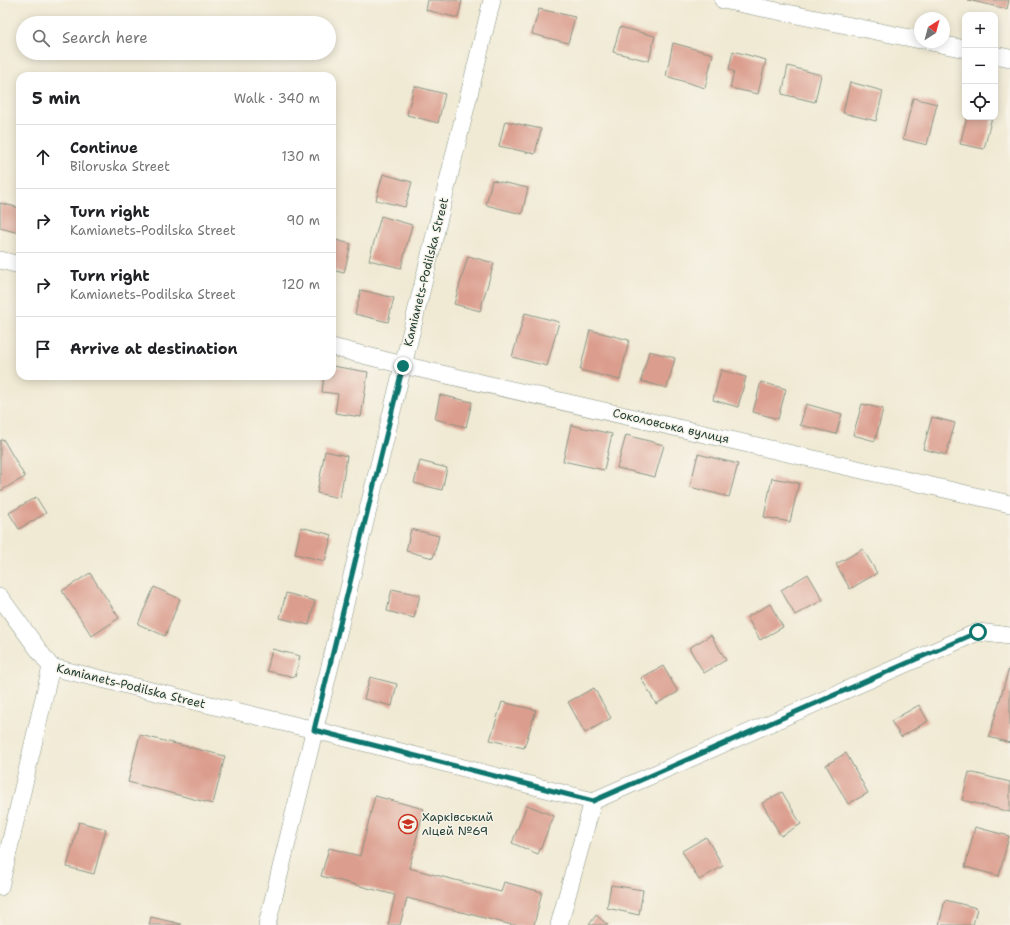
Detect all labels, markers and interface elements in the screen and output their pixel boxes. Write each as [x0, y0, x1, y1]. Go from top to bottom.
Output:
north arrow [914, 12, 950, 48]
map controls [962, 12, 998, 120]
button: + [962, 12, 998, 48]
search box [16, 16, 336, 60]
icon: search [30, 27, 52, 49]
text: Search here [62, 28, 148, 48]
button: − [962, 48, 998, 84]
button: locate [962, 84, 998, 120]
text: 5 min [32, 87, 80, 109]
text: Walk · 340 m [234, 90, 320, 107]
text: Continue [70, 138, 138, 158]
icon: ahead [32, 146, 54, 168]
text: 130 m [282, 148, 320, 165]
text: Biloruska Street [70, 158, 170, 175]
street label: Kamianets-Podilska Street [400, 196, 452, 348]
text: Turn right [70, 202, 150, 222]
icon: right [32, 210, 54, 232]
text: 90 m [286, 212, 320, 229]
text: Kamianets-Podilska Street [70, 222, 236, 239]
text: Turn right [70, 266, 150, 286]
icon: right [32, 274, 54, 296]
text: 120 m [282, 276, 320, 293]
text: Kamianets-Podilska Street [70, 286, 236, 303]
icon: arrive [32, 338, 54, 360]
text: Arrive at destination [70, 339, 238, 359]
route end [394, 357, 412, 375]
street label: Соколовська вулиця [611, 405, 731, 447]
route start [969, 623, 987, 641]
street label: Kamianets-Podilska Street [55, 660, 207, 712]
place label: Харківський ліцей №69 [422, 809, 494, 839]
school or university icon: Харківський ліцей №69 [397, 813, 419, 835]

